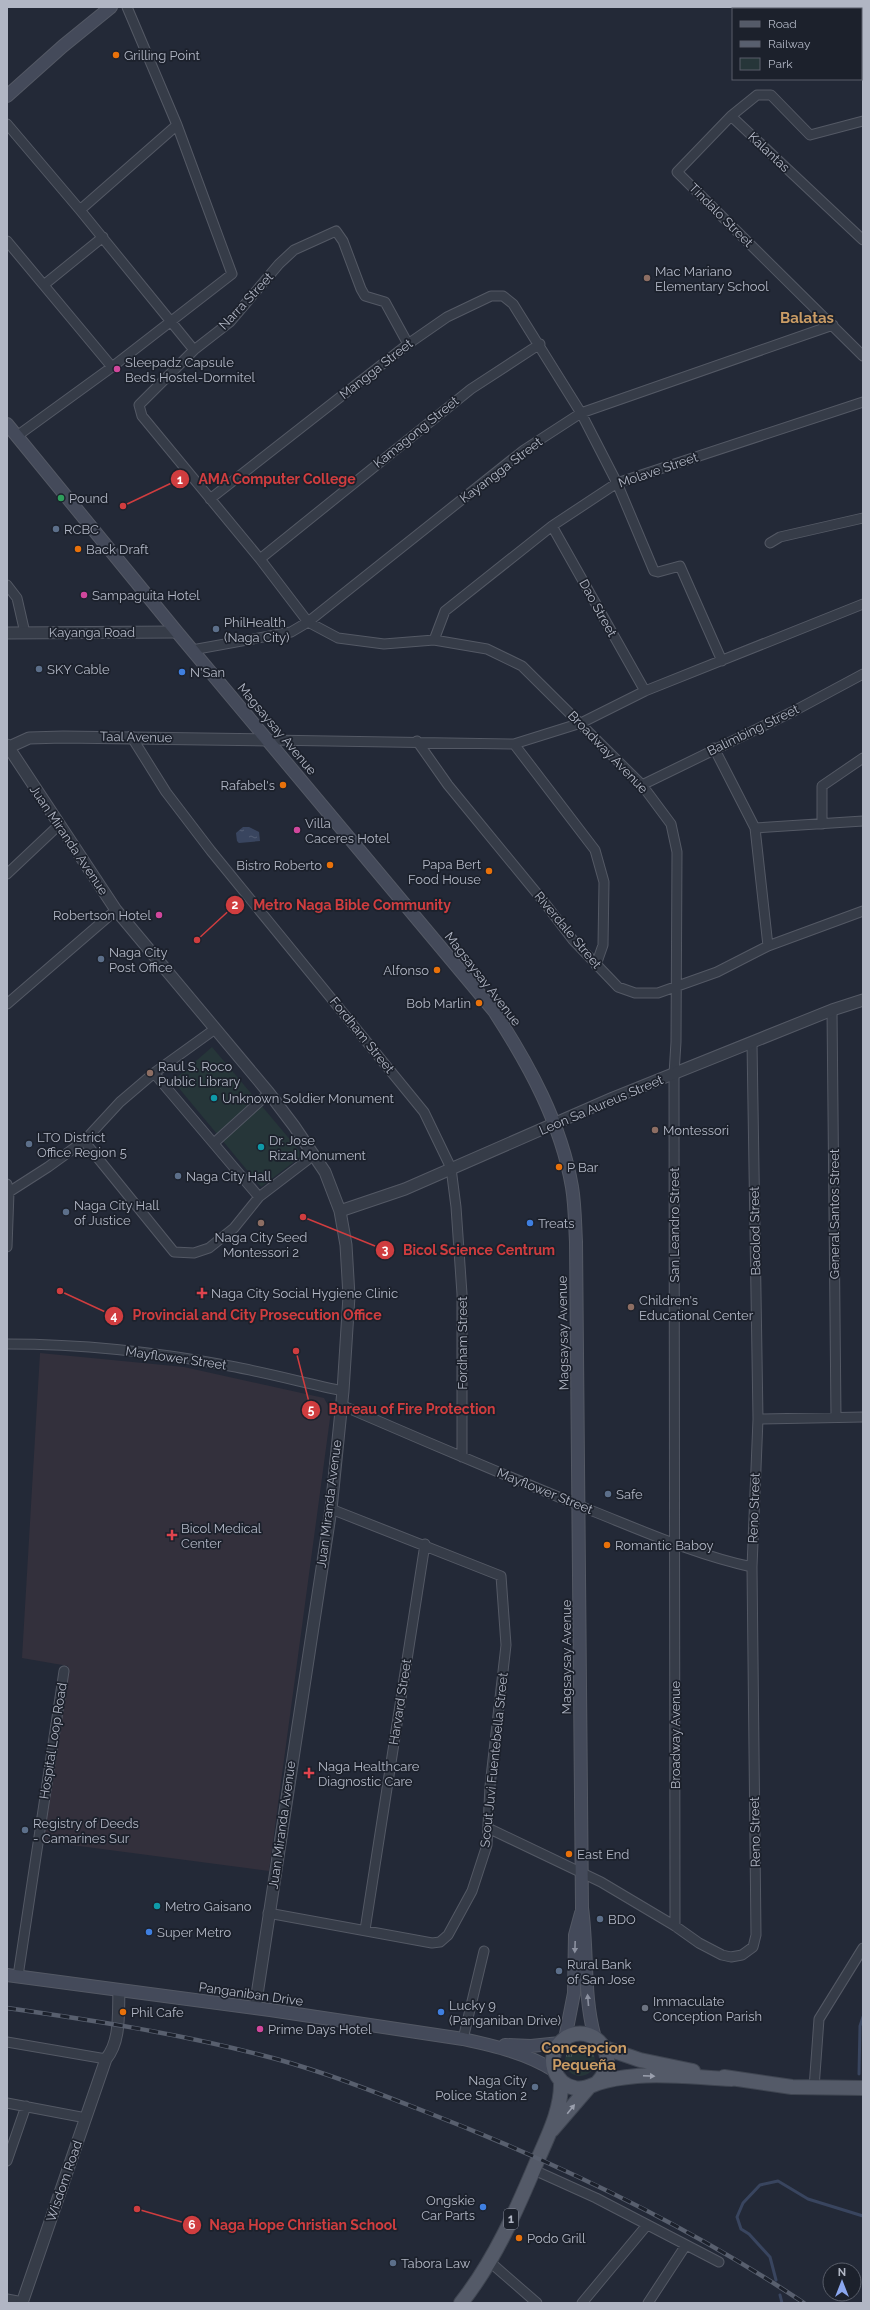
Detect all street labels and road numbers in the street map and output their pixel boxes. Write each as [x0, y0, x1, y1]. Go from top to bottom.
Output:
street label: Kalantas [745, 129, 793, 175]
street label: Tindalo Street [686, 180, 757, 251]
street label: Narra Street [216, 269, 277, 333]
street label: Mangga Street [337, 335, 416, 402]
street label: Kamagong Street [370, 393, 462, 471]
street label: Kayangga Street [457, 434, 546, 506]
street label: Molave Street [616, 449, 700, 491]
street label: Dao Street [576, 577, 620, 640]
street label: Kayanga Road [49, 625, 135, 640]
street label: Magsaysay Avenue [234, 680, 320, 778]
street label: Balimbing Street [705, 701, 802, 759]
street label: Broadway Avenue [565, 708, 651, 796]
street label: Taal Avenue [100, 729, 173, 745]
street label: Juan Miranda Avenue [27, 782, 111, 898]
street label: Riverdale Street [532, 889, 605, 972]
street label: Magsaysay Avenue [442, 929, 524, 1029]
street label: Fordham Street [327, 994, 398, 1077]
street label: Leon Sa Aureus Street [537, 1072, 666, 1138]
street label: General Santos Street [827, 1148, 842, 1279]
street label: San Leandro Street [667, 1167, 682, 1283]
street label: Bacolod Street [747, 1186, 763, 1276]
street label: Magsaysay Avenue [554, 1275, 572, 1391]
street label: Fordham Street [455, 1296, 470, 1390]
street label: Mayflower Street [124, 1343, 228, 1373]
street label: Juan Miranda Avenue [314, 1439, 344, 1569]
street label: Mayflower Street [495, 1465, 596, 1517]
street label: Reno Street [745, 1472, 763, 1544]
street label: Magsaysay Avenue [559, 1599, 574, 1714]
street label: Harvard Street [386, 1657, 414, 1746]
street label: Scout Juvi Fuentebella Street [477, 1671, 511, 1848]
street label: Broadway Avenue [668, 1680, 683, 1789]
street label: Hospital Loop Road [36, 1682, 70, 1800]
street label: Juan Miranda Avenue [266, 1760, 298, 1890]
street label: Reno Street [747, 1796, 763, 1867]
street label: Panganiban Drive [198, 1979, 305, 2009]
street label: Wisdom Road [43, 2138, 85, 2224]
road number: 1 [504, 2209, 518, 2229]

